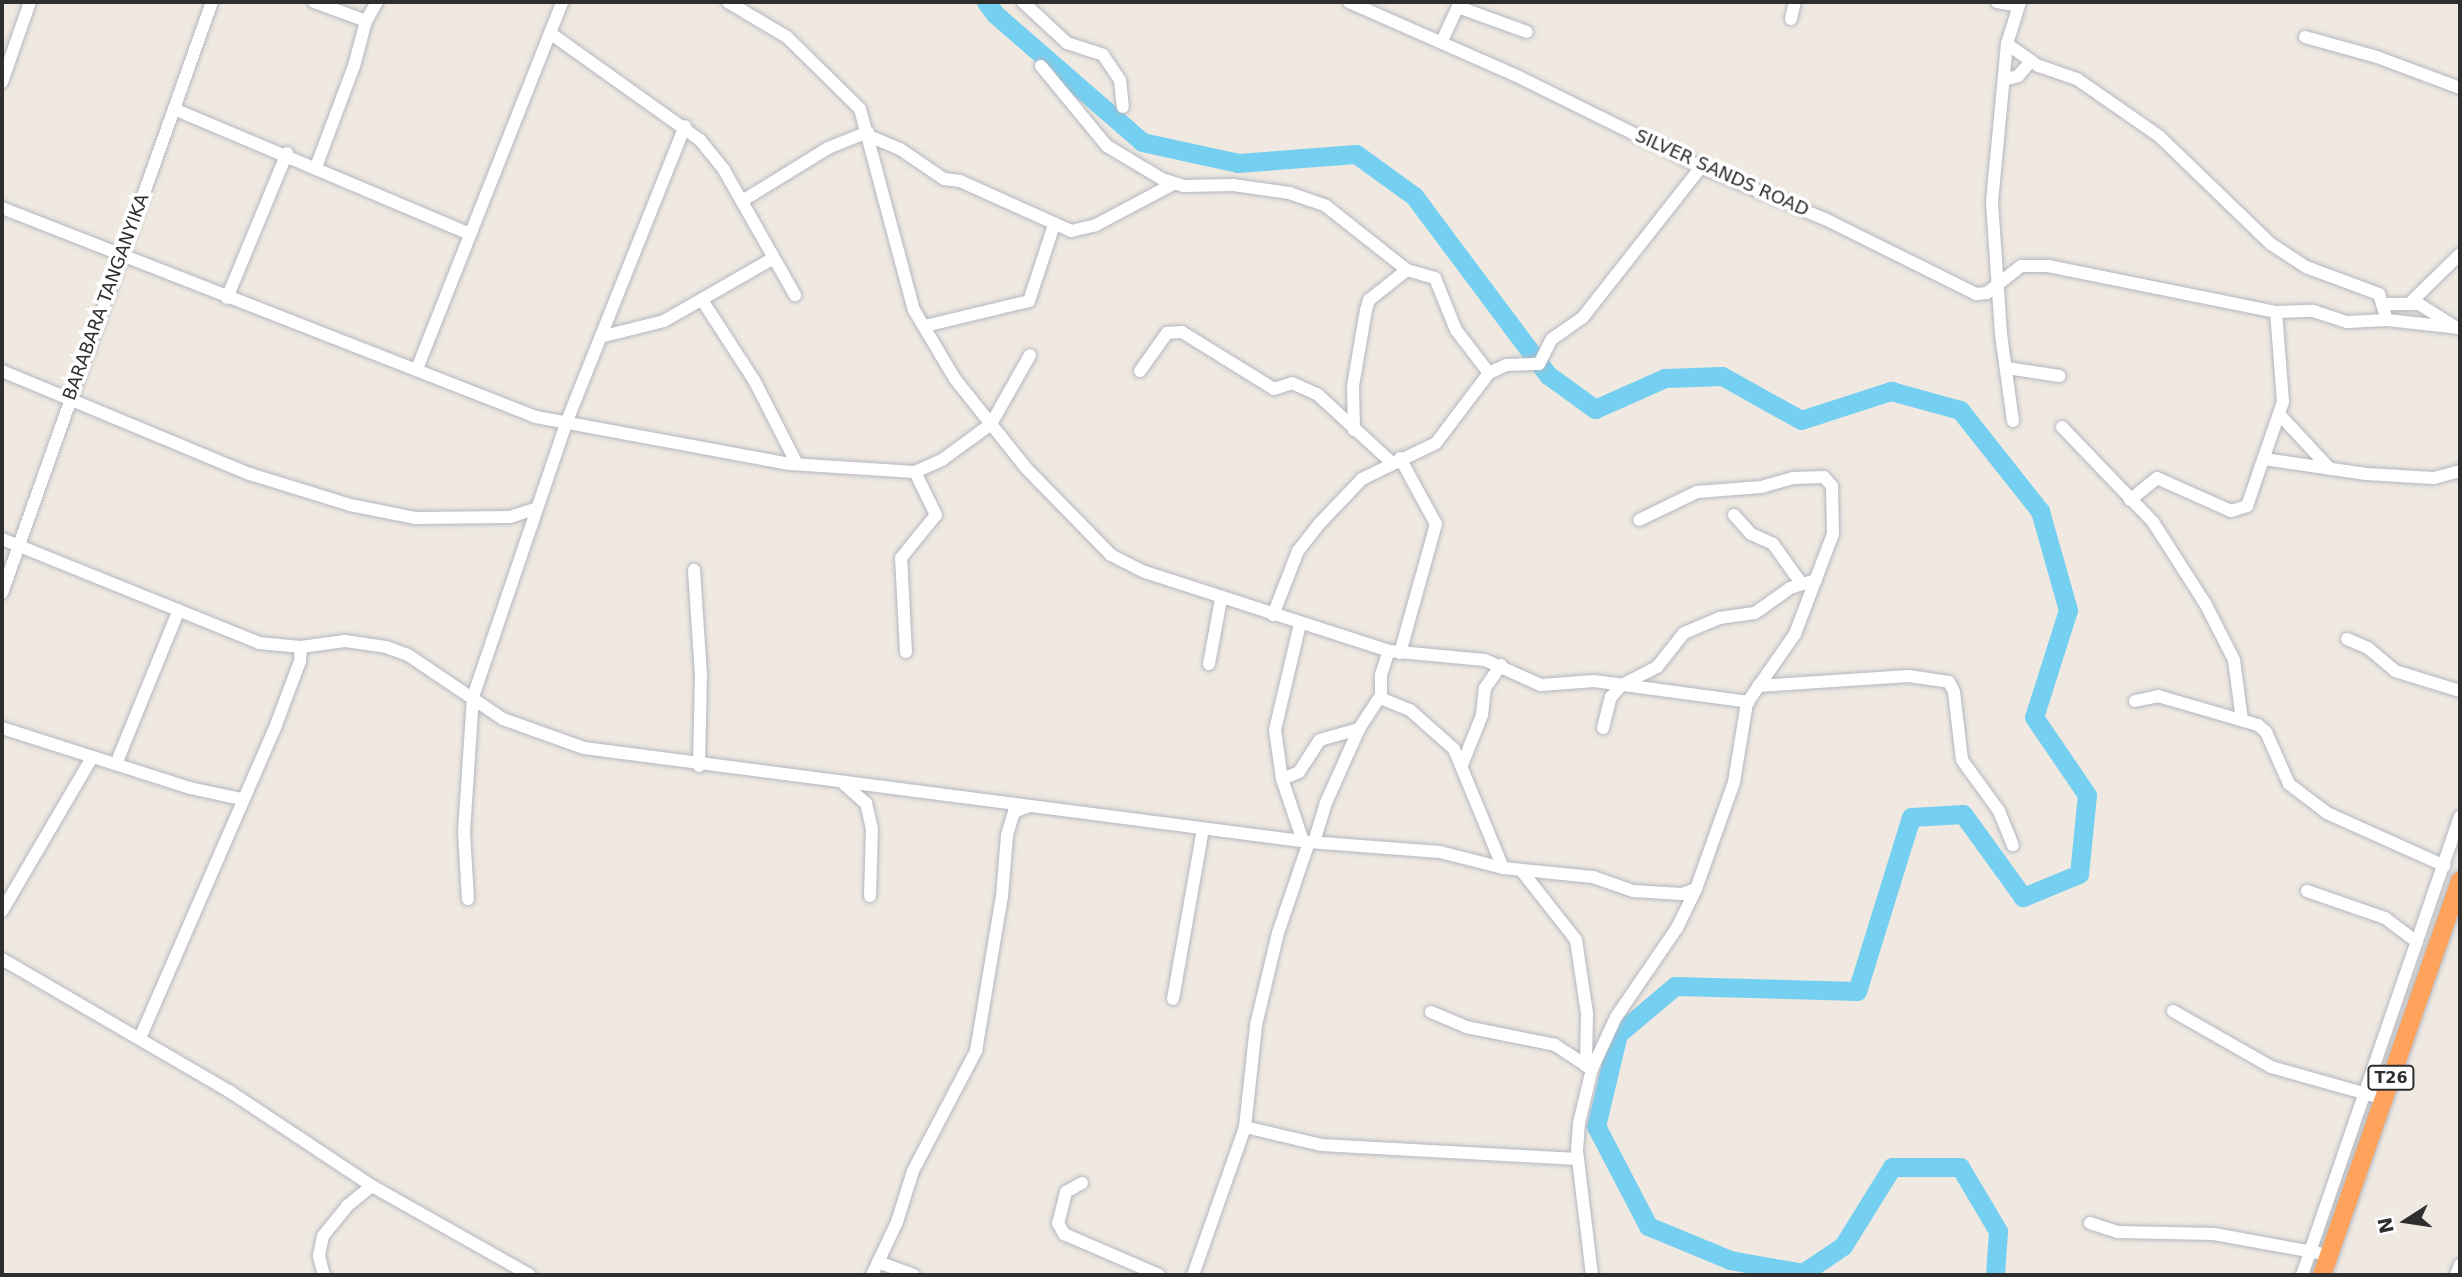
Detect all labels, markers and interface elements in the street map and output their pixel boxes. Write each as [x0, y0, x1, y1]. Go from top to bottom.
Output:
street label: SILVER SANDS ROAD [1632, 125, 1812, 221]
street label: BARABARA TANGANYIKA [58, 191, 154, 403]
road number: T26 [2366, 1066, 2416, 1090]
north arrow [2371, 1186, 2441, 1256]
text: N [2373, 1215, 2398, 1235]

